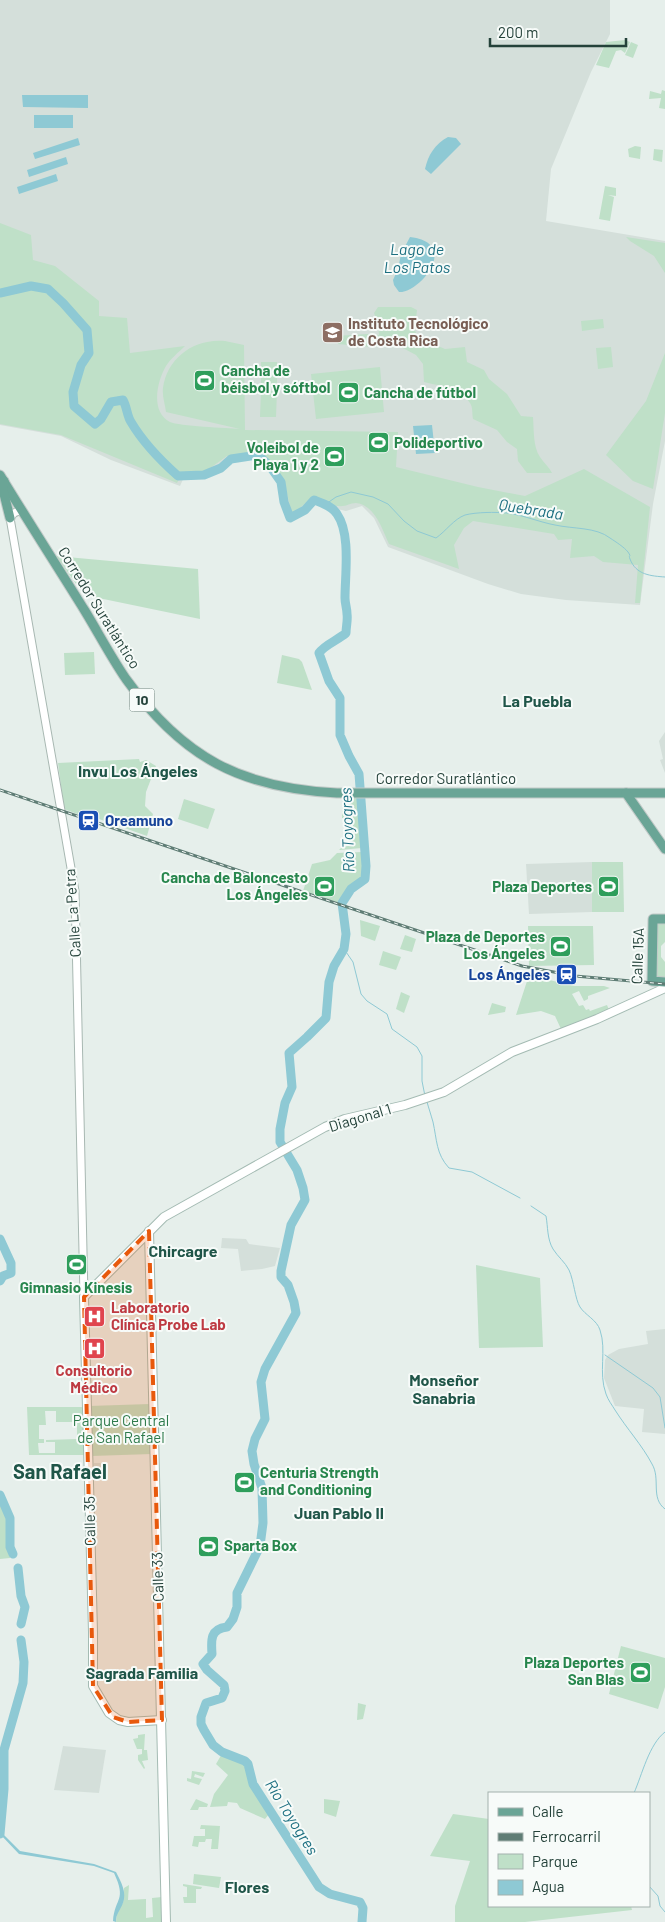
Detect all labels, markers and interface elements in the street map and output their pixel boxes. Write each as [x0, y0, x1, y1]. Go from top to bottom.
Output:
scale bar [490, 15, 626, 47]
text: 200 m [498, 23, 538, 41]
water label: Lago de Los Patos [384, 239, 451, 276]
place label: Instituto Tecnológico de Costa Rica [348, 314, 489, 349]
school or university icon: Instituto Tecnológico de Costa Rica [320, 321, 344, 345]
place label: Cancha de béisbol y sóftbol [221, 361, 331, 396]
sports icon: Cancha de béisbol y sóftbol [193, 368, 217, 392]
sports icon: Cancha de fútbol [336, 381, 360, 405]
place label: Cancha de fútbol [364, 383, 476, 401]
sports icon: Polideportivo [366, 431, 390, 455]
place label: Polideportivo [394, 433, 483, 451]
place label: Voleibol de Playa 1 y 2 [246, 438, 319, 473]
sports icon: Voleibol de Playa 1 y 2 [323, 445, 347, 469]
water label: Quebrada [498, 494, 565, 523]
street label: Corredor Suratlántico [55, 543, 145, 672]
road number: 10 [130, 688, 154, 712]
district label: La Puebla [502, 691, 572, 710]
district label: Invu Los Ángeles [78, 761, 198, 780]
street label: Corredor Suratlántico [376, 769, 516, 787]
water label: Río Toyogres [336, 787, 357, 873]
station icon: Oreamuno [77, 809, 101, 833]
place label: Oreamuno [105, 811, 173, 829]
street label: Calle La Petra [60, 868, 84, 958]
place label: Cancha de Baloncesto Los Ángeles [161, 868, 308, 903]
sports icon: Cancha de Baloncesto Los Ángeles [312, 875, 336, 899]
sports icon: Plaza Deportes [596, 875, 620, 899]
place label: Plaza Deportes [492, 877, 592, 895]
place label: Plaza de Deportes Los Ángeles [426, 927, 545, 962]
street label: Calle 15A [627, 927, 647, 985]
sports icon: Plaza de Deportes Los Ángeles [549, 934, 573, 958]
station icon: Los Ángeles [554, 963, 578, 987]
place label: Los Ángeles [468, 965, 550, 983]
street label: Diagonal 1 [326, 1099, 393, 1135]
district label: Chircagre [148, 1241, 218, 1260]
sports icon: Gimnasio Kinesis [64, 1253, 88, 1277]
place label: Gimnasio Kinesis [20, 1278, 133, 1296]
place label: Laboratorio Clínica Probe Lab [111, 1298, 226, 1333]
hospital icon: Laboratorio Clínica Probe Lab [83, 1305, 107, 1329]
hospital icon: Consultorio Médico [82, 1336, 106, 1360]
place label: Consultorio Médico [56, 1361, 132, 1396]
district label: Monseñor Sanabria [409, 1370, 479, 1407]
park label: Parque Central de San Rafael [73, 1411, 169, 1446]
district label: San Rafael [13, 1459, 107, 1483]
place label: Centuria Strength and Conditioning [260, 1463, 379, 1498]
sports icon: Centuria Strength and Conditioning [232, 1470, 256, 1494]
street label: Calle 35 [80, 1496, 98, 1546]
district label: Juan Pablo II [294, 1503, 384, 1522]
sports icon: Sparta Box [196, 1534, 220, 1558]
place label: Sparta Box [224, 1536, 297, 1554]
street label: Calle 33 [147, 1552, 167, 1602]
place label: Plaza Deportes San Blas [524, 1653, 624, 1688]
sports icon: Plaza Deportes San Blas [628, 1660, 652, 1684]
district label: Sagrada Familia [86, 1663, 198, 1682]
water label: Río Toyogres [262, 1776, 323, 1858]
legend [488, 1792, 650, 1907]
text: Calle [532, 1802, 564, 1820]
text: Ferrocarril [532, 1827, 601, 1845]
text: Parque [532, 1852, 578, 1870]
district label: Flores [225, 1877, 269, 1896]
text: Agua [532, 1877, 565, 1895]

